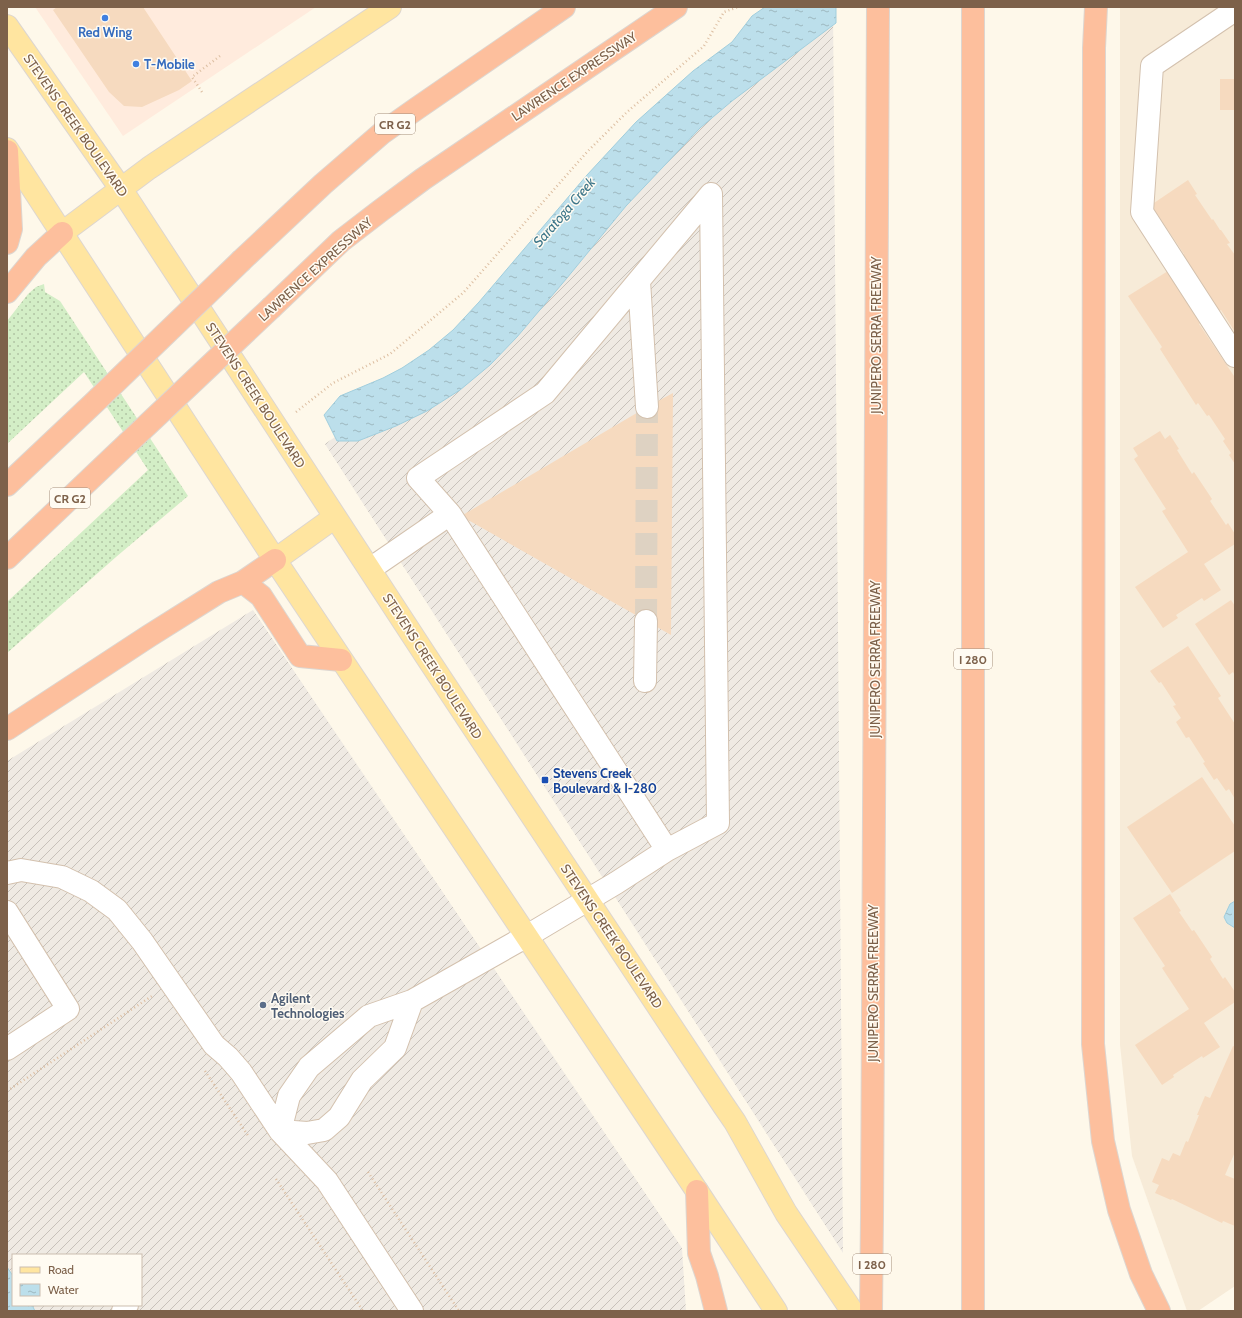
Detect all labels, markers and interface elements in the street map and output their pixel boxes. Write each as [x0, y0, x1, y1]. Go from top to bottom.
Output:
marker: Red Wing [100, 13, 110, 23]
place label: Red Wing [78, 24, 133, 40]
street label: LAWRENCE EXPRESSWAY [508, 28, 640, 124]
street label: STEVENS CREEK BOULEVARD [21, 51, 131, 199]
place label: T-Mobile [144, 56, 195, 72]
marker: T-Mobile [131, 59, 141, 69]
road number: CR G2 [375, 114, 415, 134]
water label: Saratoga Creek [529, 173, 600, 250]
street label: LAWRENCE EXPRESSWAY [255, 213, 376, 324]
street label: JUNIPERO SERRA FREEWAY [868, 256, 884, 415]
street label: STEVENS CREEK BOULEVARD [203, 319, 309, 471]
road number: CR G2 [50, 488, 90, 508]
street label: JUNIPERO SERRA FREEWAY [867, 580, 883, 739]
street label: STEVENS CREEK BOULEVARD [380, 590, 486, 742]
road number: I 280 [954, 649, 992, 669]
place label: Stevens Creek Boulevard & I-280 [553, 765, 657, 796]
marker: Stevens Creek Boulevard & I-280 [540, 775, 550, 785]
street label: STEVENS CREEK BOULEVARD [558, 861, 666, 1011]
street label: JUNIPERO SERRA FREEWAY [865, 904, 881, 1063]
place label: Agilent Technologies [271, 990, 345, 1021]
marker: Agilent Technologies [258, 1000, 268, 1010]
legend [12, 1254, 142, 1306]
road number: I 280 [853, 1254, 891, 1274]
text: Road [48, 1262, 74, 1277]
text: Water [48, 1282, 79, 1297]

